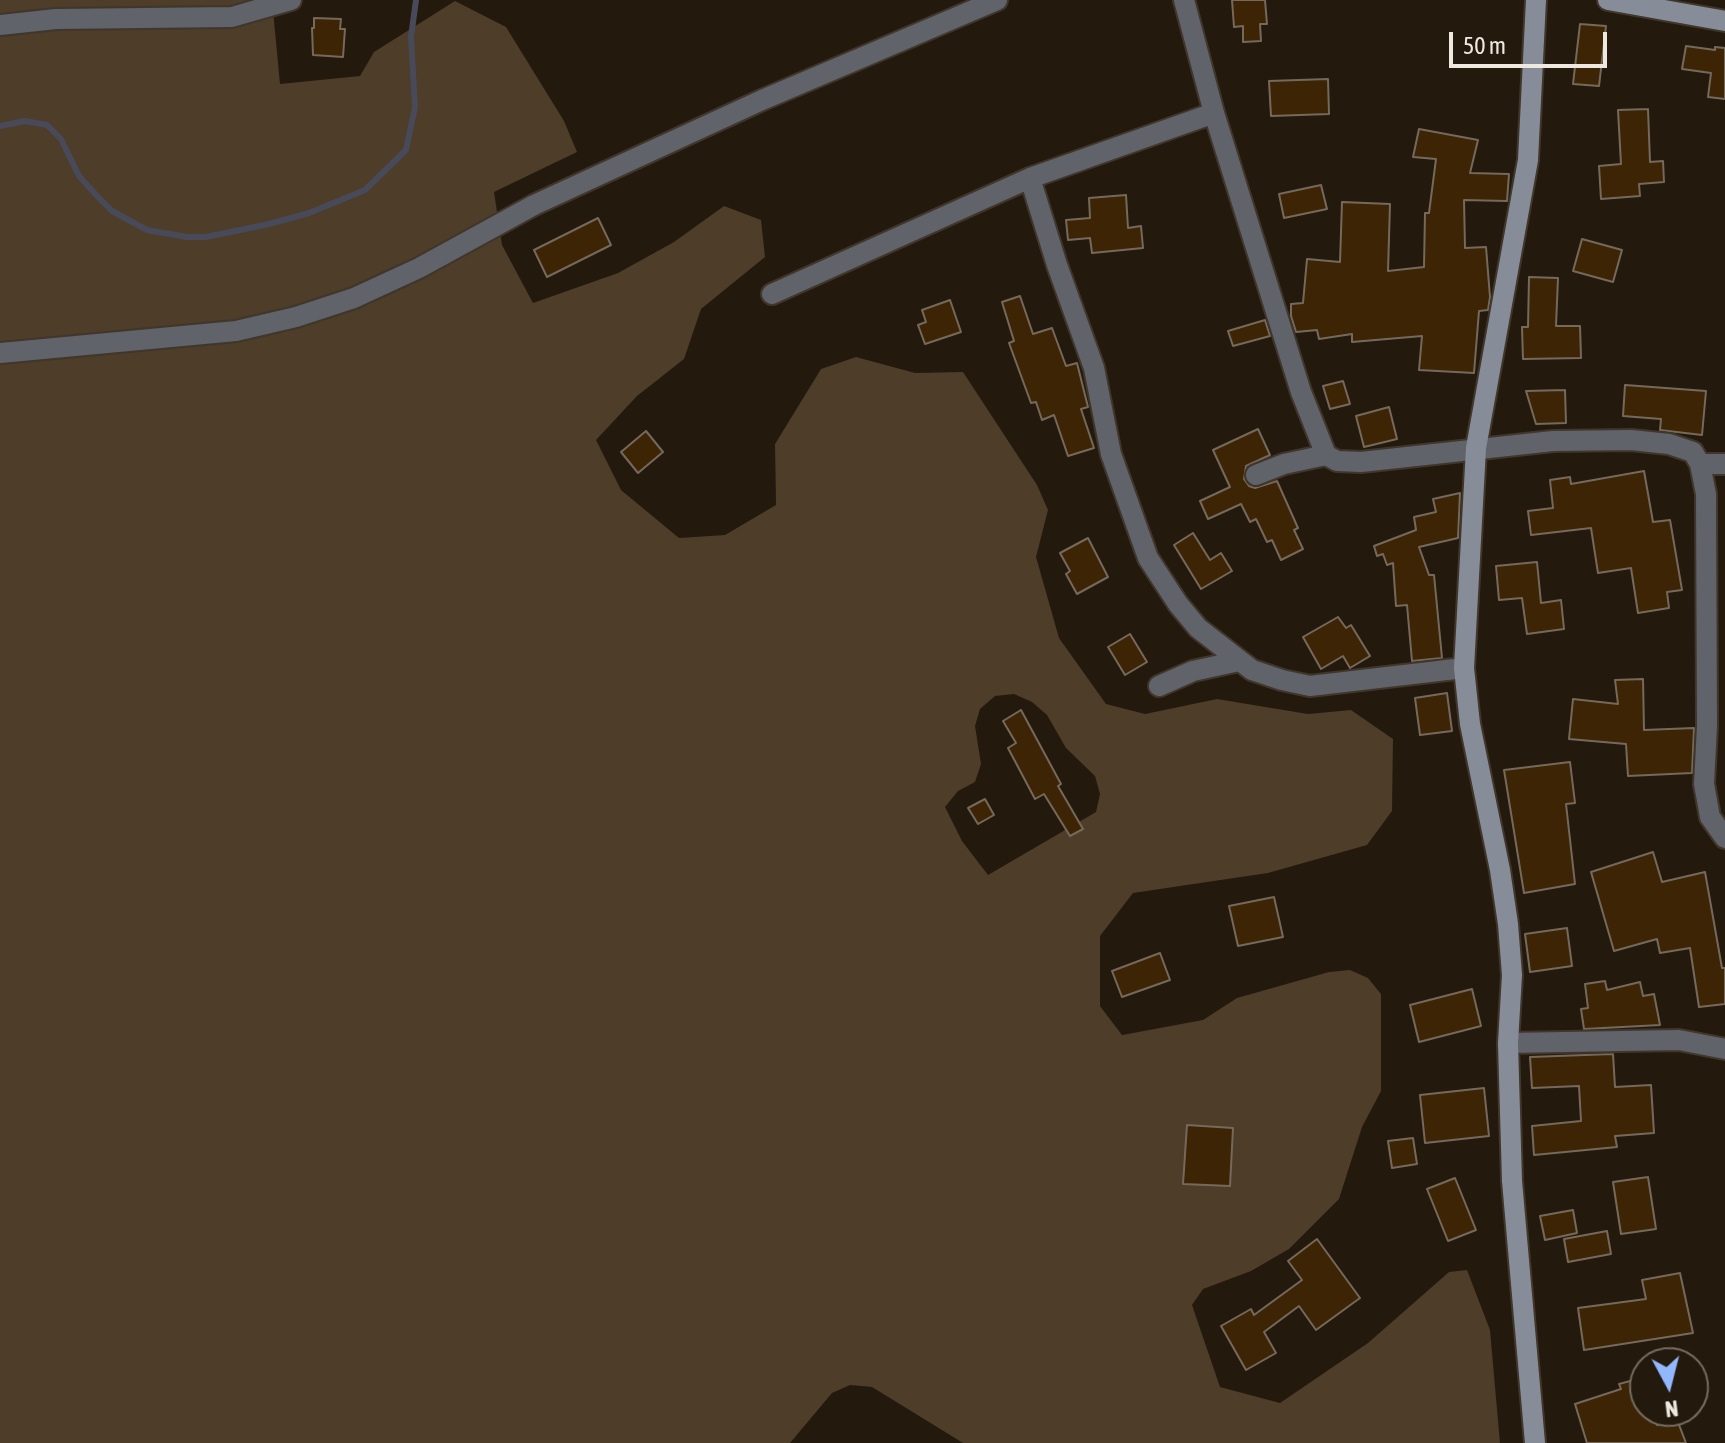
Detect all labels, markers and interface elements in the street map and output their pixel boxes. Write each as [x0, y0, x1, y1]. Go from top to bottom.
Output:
scale bar [1453, 16, 1611, 66]
text: 50 m [1463, 32, 1506, 59]
north arrow [1629, 1347, 1709, 1427]
text: N [1664, 1395, 1680, 1423]

